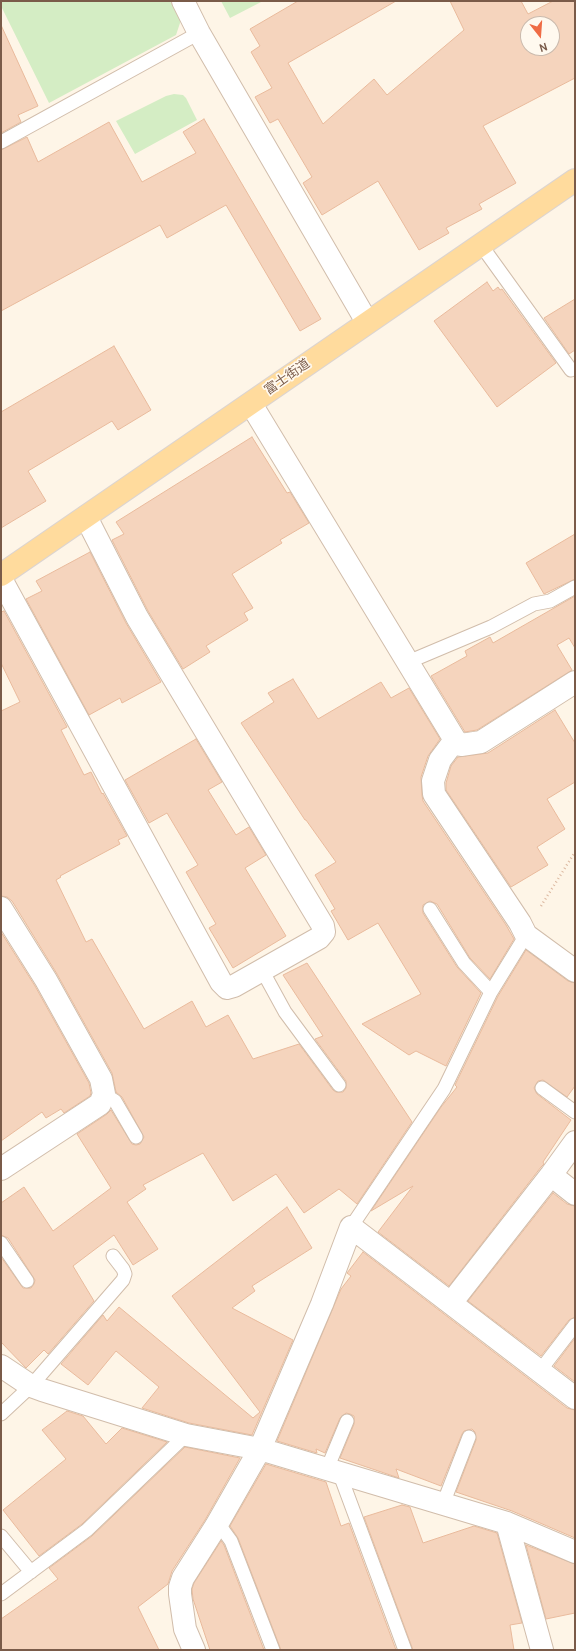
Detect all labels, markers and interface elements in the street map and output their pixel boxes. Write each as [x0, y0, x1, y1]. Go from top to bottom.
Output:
north arrow [520, 16, 560, 56]
text: N [537, 39, 549, 54]
street label: 富士街道 [262, 357, 314, 399]

